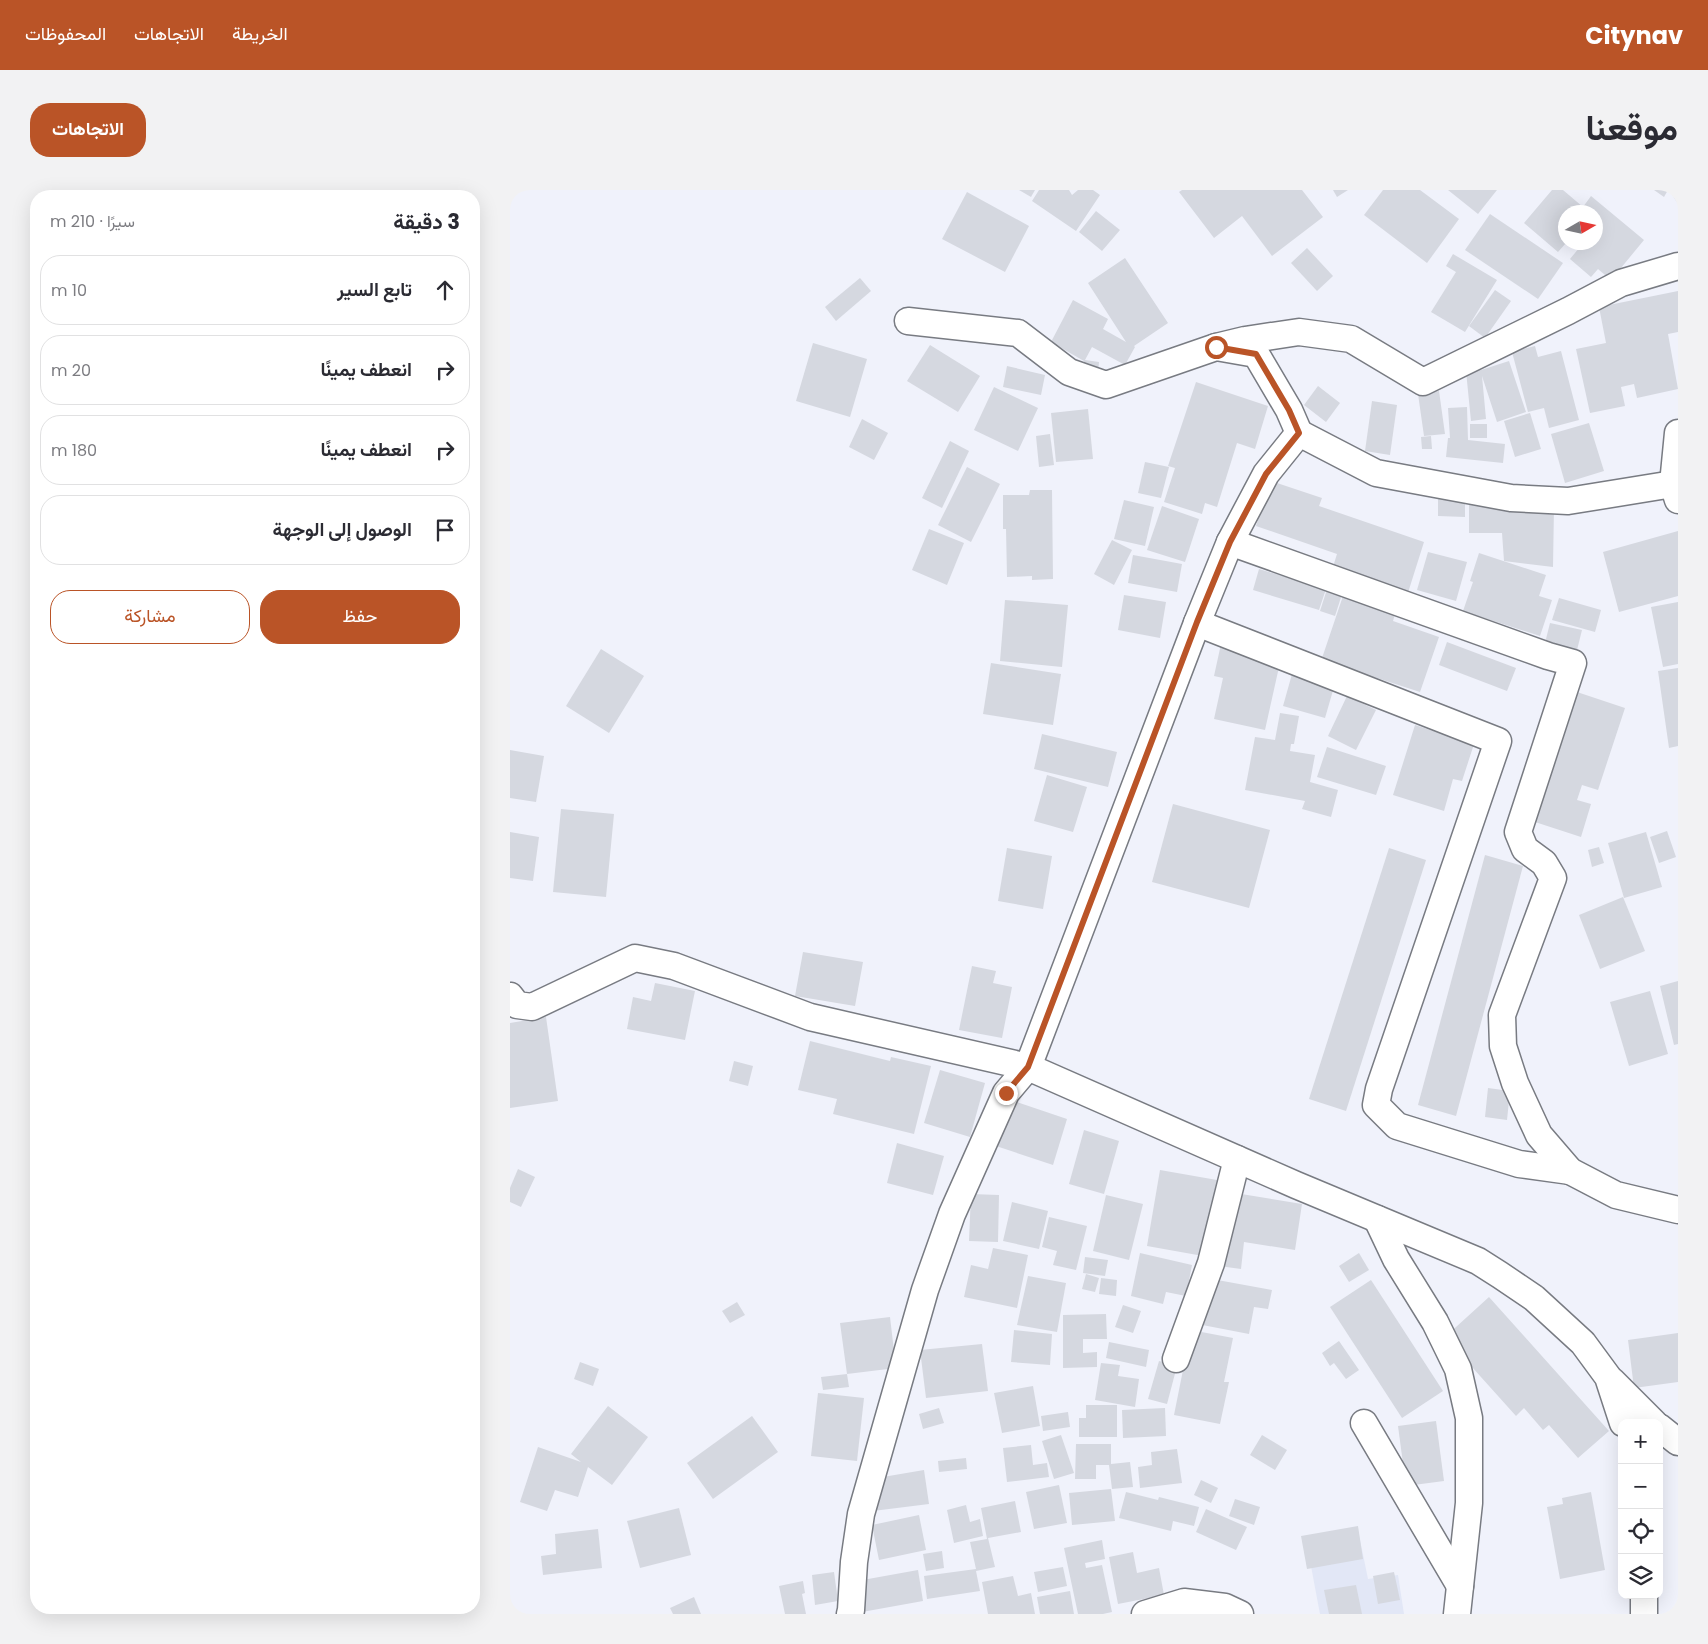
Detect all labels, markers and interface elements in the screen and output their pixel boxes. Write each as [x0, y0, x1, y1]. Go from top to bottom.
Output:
text: Citynav [1585, 19, 1683, 52]
text: المحفوظات [25, 21, 106, 46]
text: الاتجاهات [134, 21, 204, 46]
text: الخريطة [232, 21, 288, 46]
button: الاتجاهات [30, 103, 146, 157]
text: موقعنا [1585, 103, 1678, 152]
north arrow [1558, 205, 1603, 250]
text: 3 دقيقة [393, 207, 460, 236]
text: سيرًا · 210 m [50, 210, 135, 233]
text: تابع السير [337, 276, 412, 303]
icon: ahead [431, 276, 459, 304]
text: 10 m [51, 279, 87, 302]
route start [1205, 336, 1228, 359]
text: انعطف يمينًا [320, 356, 412, 383]
icon: right [431, 356, 459, 384]
text: 20 m [51, 359, 91, 382]
text: انعطف يمينًا [320, 436, 412, 463]
icon: right [431, 436, 459, 464]
text: 180 m [51, 439, 97, 462]
text: الوصول إلى الوجهة [273, 516, 412, 543]
icon: arrive [431, 516, 459, 544]
button: مشاركة [50, 590, 250, 644]
button: حفظ [260, 590, 460, 644]
route end [995, 1082, 1018, 1105]
map controls [1618, 1419, 1663, 1599]
button: + [1618, 1419, 1663, 1464]
button: − [1618, 1464, 1663, 1509]
button: locate [1618, 1509, 1663, 1554]
button: layers [1618, 1554, 1663, 1599]

